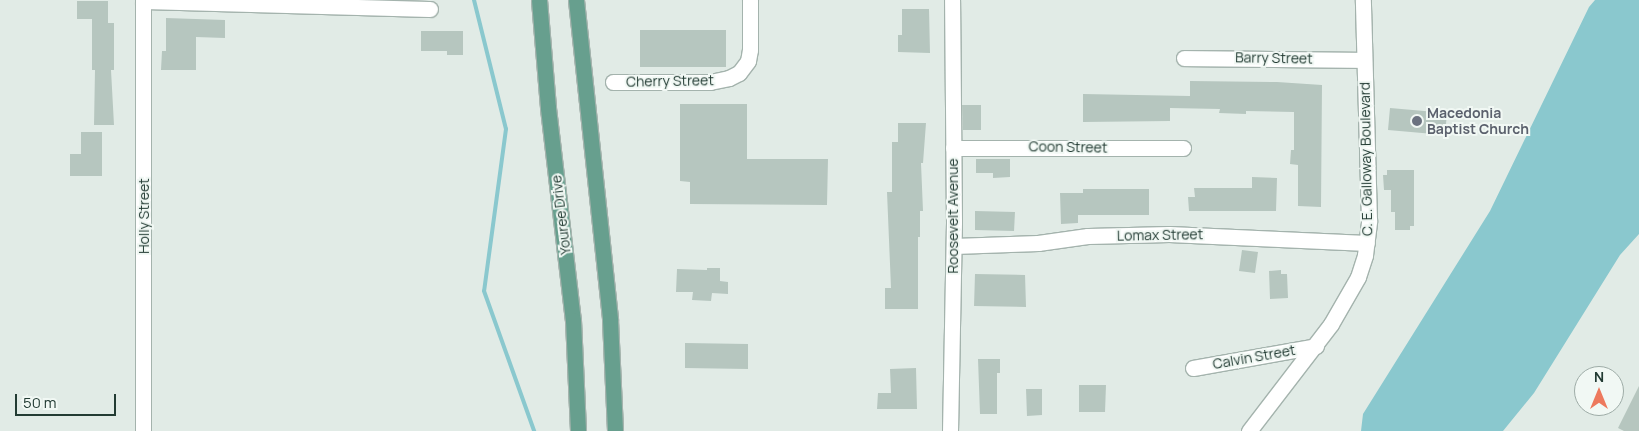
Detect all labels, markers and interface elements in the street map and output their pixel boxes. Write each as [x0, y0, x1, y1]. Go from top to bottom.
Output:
street label: Barry Street [1235, 49, 1313, 67]
street label: Cherry Street [626, 72, 714, 90]
street label: C. E. Galloway Boulevard [1356, 82, 1376, 236]
place label: Macedonia Baptist Church [1427, 105, 1529, 138]
marker: Macedonia Baptist Church [1411, 115, 1423, 127]
street label: Coon Street [1028, 138, 1108, 156]
street label: Roosevelt Avenue [945, 158, 961, 274]
street label: Youree Drive [548, 174, 574, 256]
street label: Holly Street [136, 178, 152, 254]
street label: Lomax Street [1117, 226, 1203, 244]
street label: Calvin Street [1211, 341, 1297, 373]
north arrow [1574, 366, 1624, 416]
text: N [1594, 367, 1604, 386]
scale bar [18, 384, 119, 416]
text: 50 m [23, 392, 57, 413]

